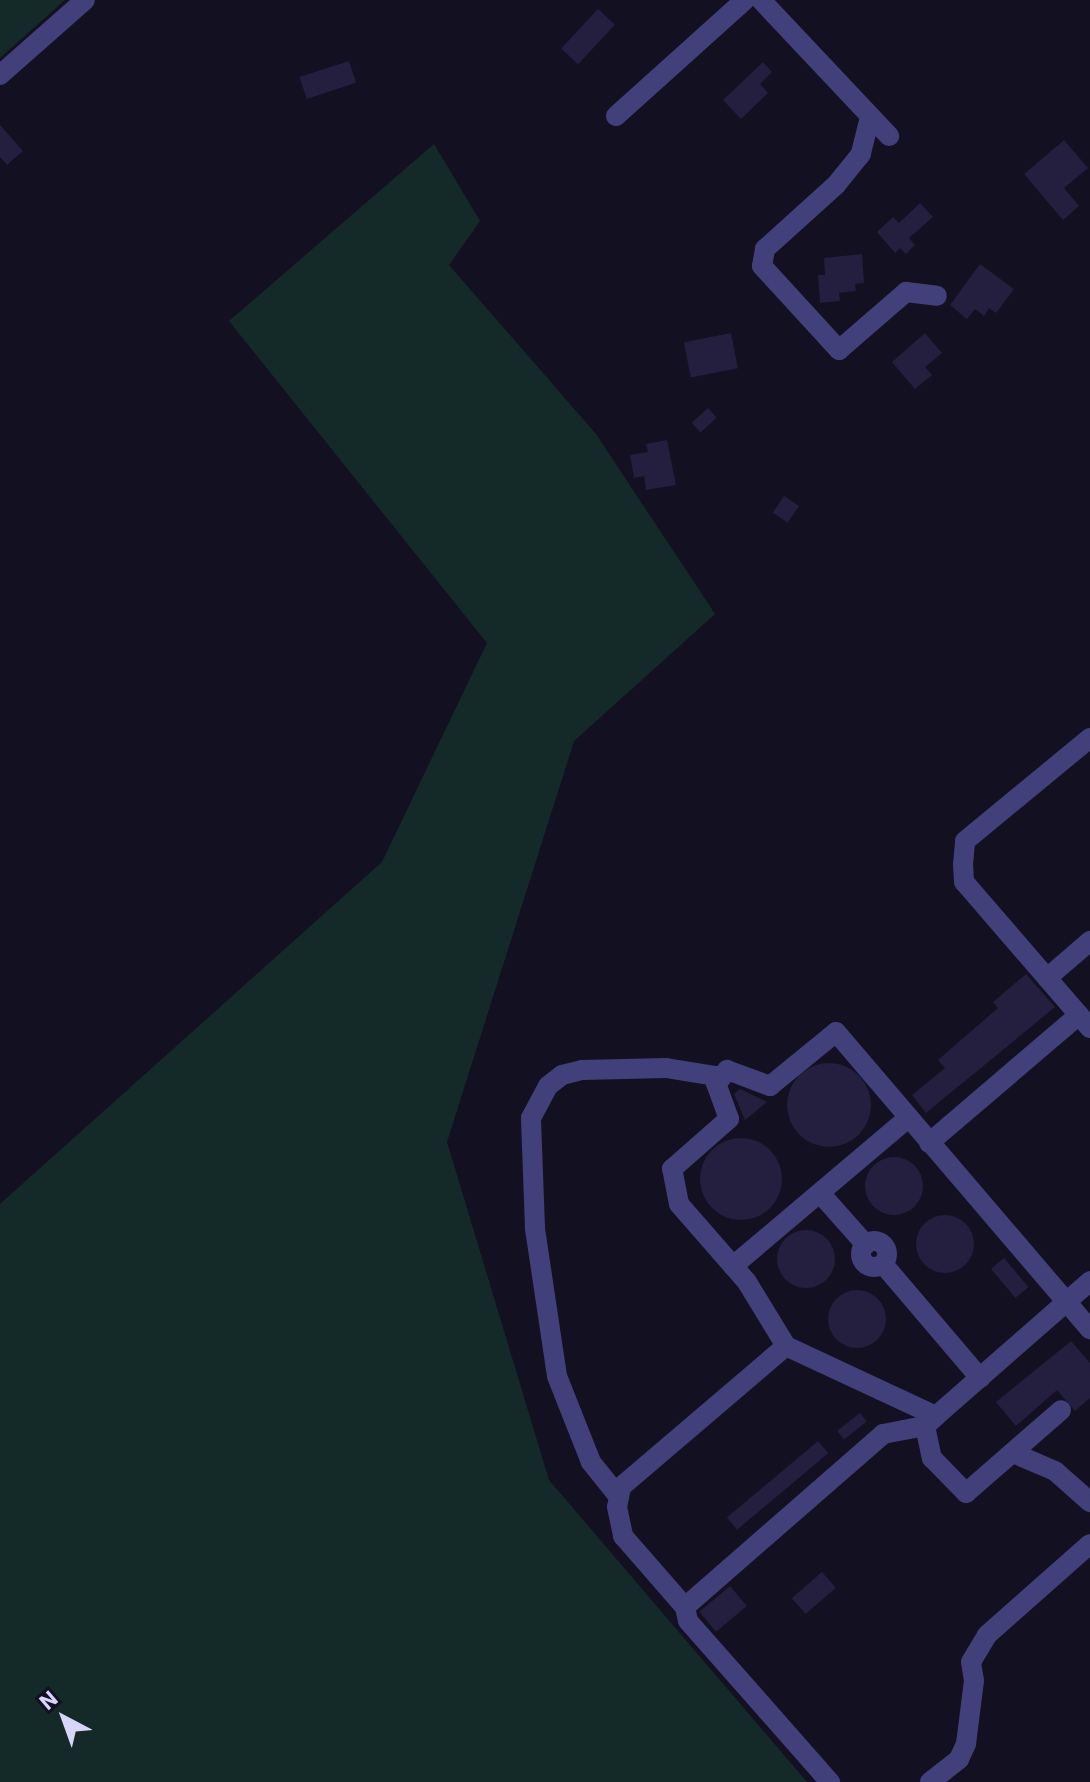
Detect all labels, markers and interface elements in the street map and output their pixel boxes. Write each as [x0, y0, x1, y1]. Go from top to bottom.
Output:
north arrow [24, 1678, 104, 1758]
text: N [32, 1683, 63, 1716]

